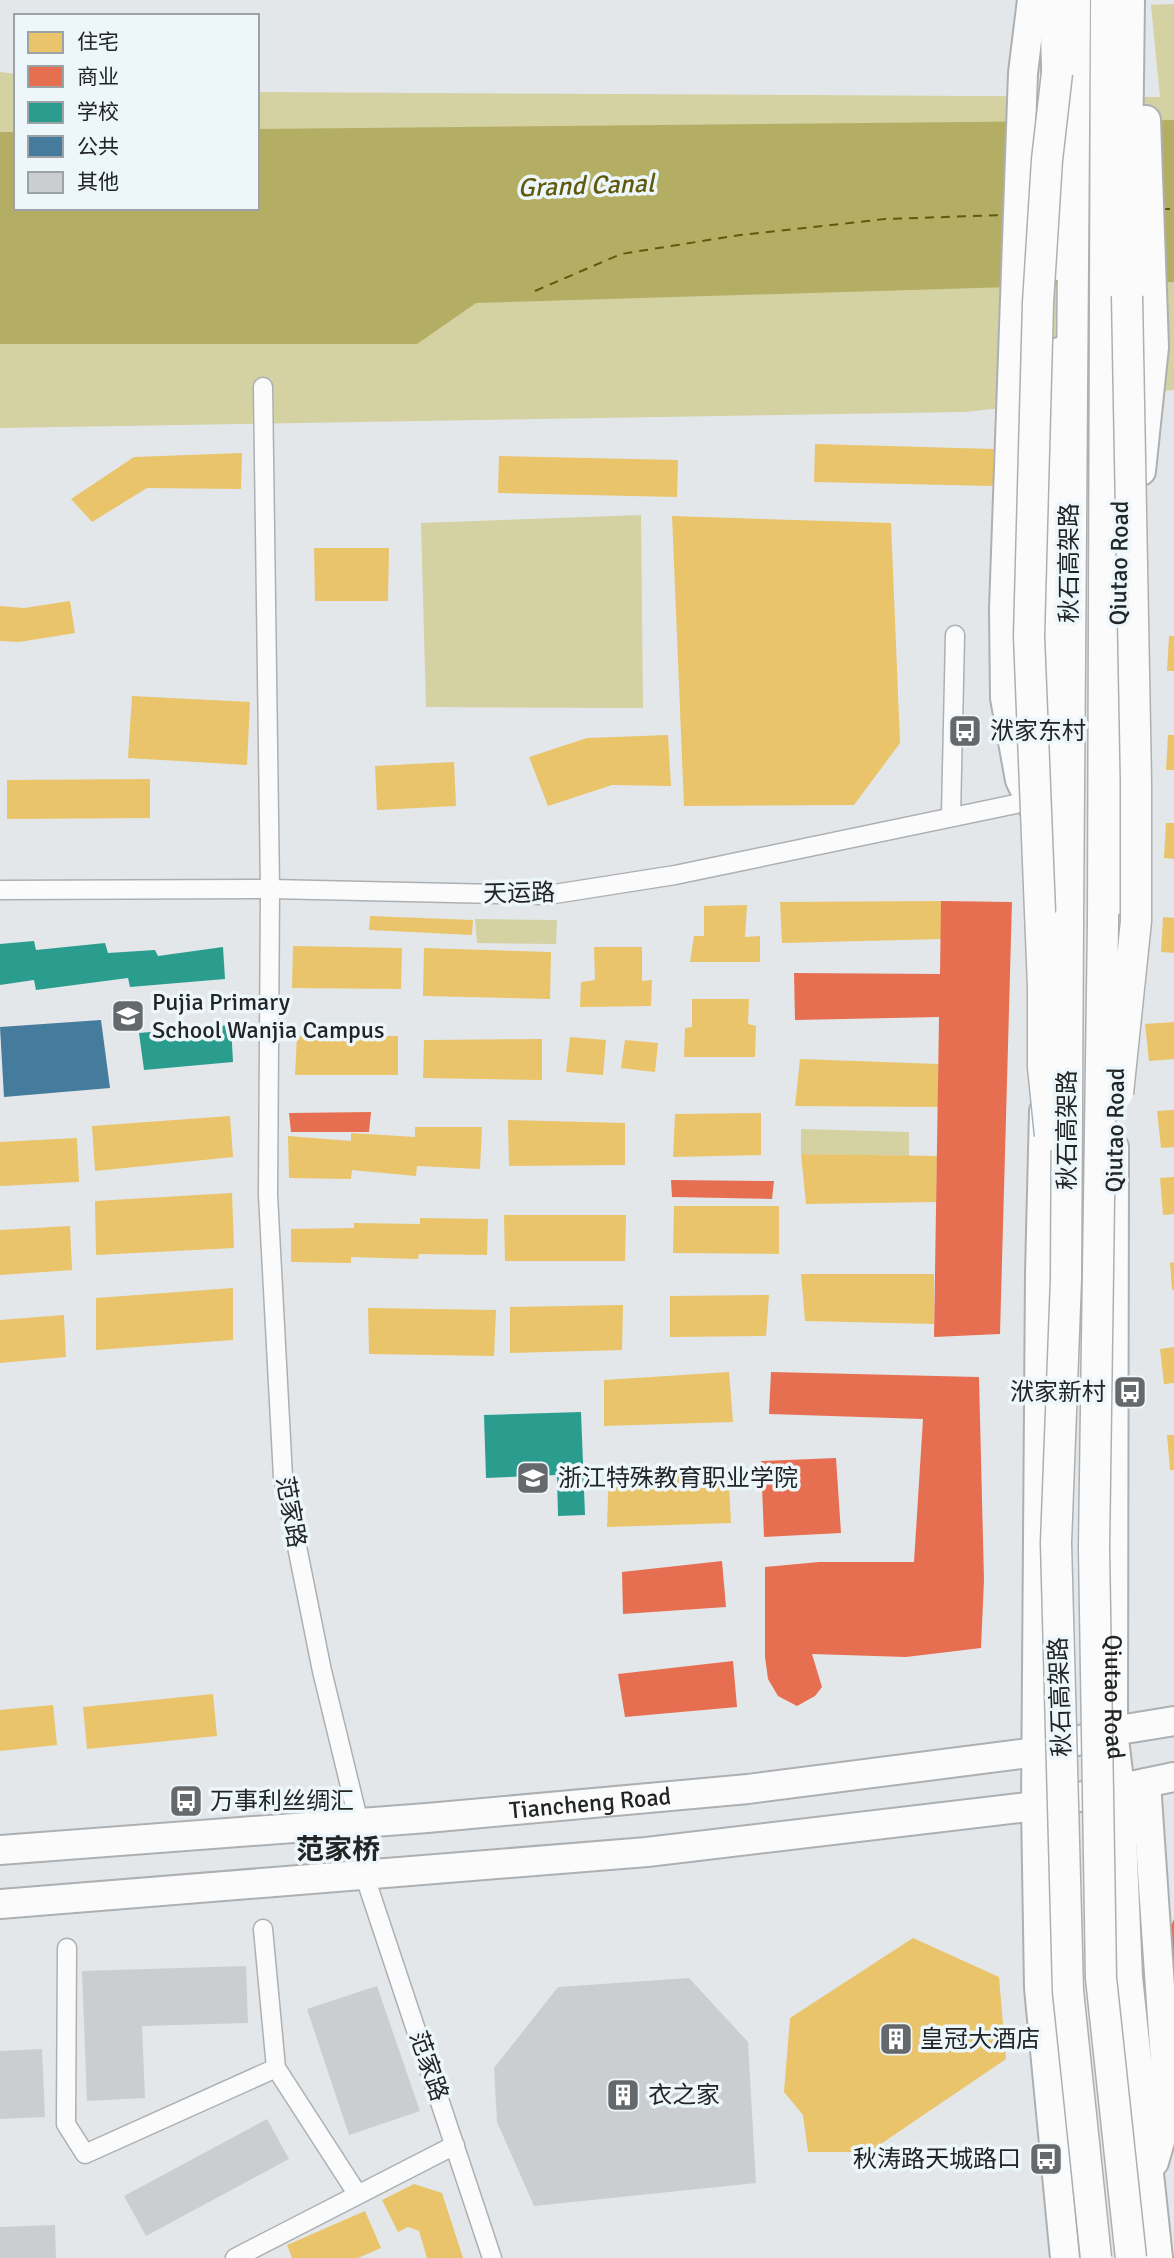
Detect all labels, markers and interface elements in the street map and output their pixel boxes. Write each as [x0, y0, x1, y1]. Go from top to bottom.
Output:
legend [14, 14, 259, 210]
text: 住宅 [77, 29, 119, 55]
text: 商业 [77, 64, 119, 90]
text: 学校 [77, 99, 119, 125]
text: 公共 [77, 134, 119, 160]
water label: Grand Canal [517, 168, 657, 204]
text: 其他 [77, 169, 119, 195]
street label: Qiutao Road [1103, 500, 1135, 626]
street label: 秋石高架路 [1054, 503, 1084, 623]
bus stop icon: 洑家东村 [946, 712, 984, 750]
place label: 洑家东村 [990, 716, 1086, 746]
street label: 天运路 [483, 877, 555, 909]
place label: Pujia Primary School Wanjia Campus [152, 987, 384, 1045]
school or university icon: Pujia Primary School Wanjia Campus [109, 997, 147, 1035]
street label: Qiutao Road [1099, 1067, 1131, 1193]
street label: 秋石高架路 [1052, 1070, 1082, 1190]
bus stop icon: 洑家新村 [1111, 1373, 1149, 1411]
place label: 洑家新村 [1010, 1377, 1106, 1407]
school or university icon: 浙江特殊教育职业学院 [514, 1459, 552, 1497]
place label: 浙江特殊教育职业学院 [558, 1463, 798, 1493]
street label: 范家路 [270, 1474, 312, 1550]
street label: Qiutao Road [1098, 1634, 1131, 1761]
street label: 秋石高架路 [1043, 1637, 1077, 1757]
street label: Tiancheng Road [508, 1781, 672, 1826]
bus stop icon: 万事利丝绸汇 [167, 1782, 205, 1820]
place label: 万事利丝绸汇 [210, 1786, 354, 1816]
district label: 范家桥 [296, 1833, 380, 1867]
building icon: 皇冠大酒店 [877, 2020, 915, 2058]
place label: 皇冠大酒店 [920, 2024, 1040, 2054]
street label: 范家路 [403, 2027, 455, 2105]
building icon: 衣之家 [604, 2076, 642, 2114]
place label: 衣之家 [648, 2080, 720, 2110]
bus stop icon: 秋涛路天城路口 [1027, 2140, 1065, 2178]
place label: 秋涛路天城路口 [853, 2144, 1021, 2174]

